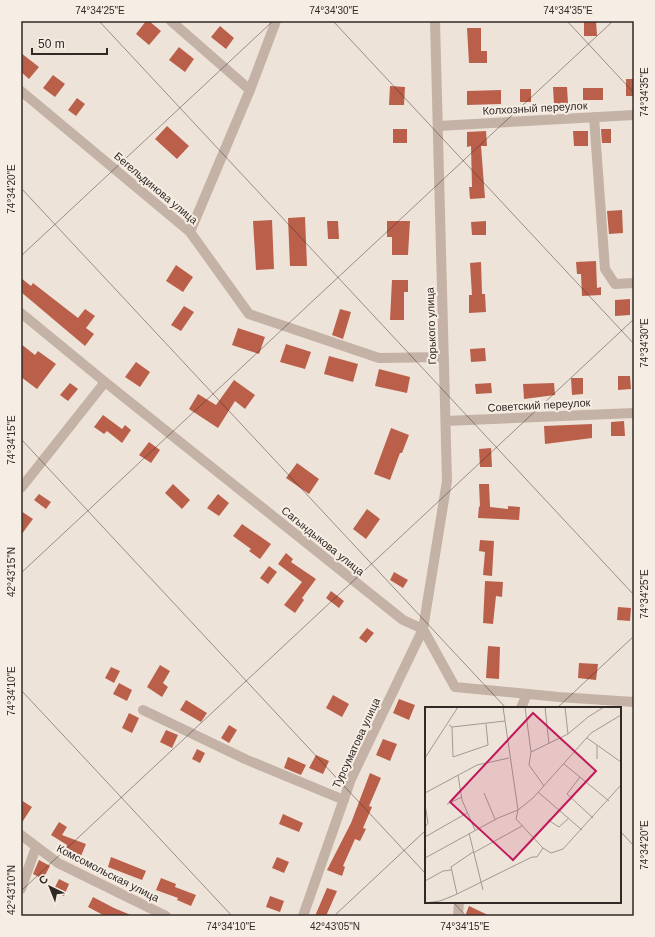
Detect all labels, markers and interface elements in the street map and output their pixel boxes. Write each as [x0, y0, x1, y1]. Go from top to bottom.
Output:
text: 74°34'25"E [75, 5, 125, 16]
text: 74°34'30"E [309, 5, 359, 16]
text: 74°34'35"E [543, 5, 593, 16]
scale bar [32, 30, 107, 56]
text: 50 m [38, 37, 65, 51]
text: 74°34'35"E [639, 67, 650, 117]
street label: Колхозный переулок [482, 99, 588, 117]
street label: Бегельдинова улица [112, 150, 201, 227]
text: 74°34'20"E [6, 164, 17, 214]
street label: Горького улица [424, 286, 438, 365]
text: 74°34'30"E [639, 318, 650, 368]
street label: Советский переулок [487, 396, 591, 414]
text: 74°34'15"E [6, 415, 17, 465]
street label: Сагындыкова улица [279, 504, 367, 579]
text: 42°43'15"N [6, 547, 17, 597]
text: 74°34'25"E [639, 569, 650, 619]
text: 74°34'10"E [6, 666, 17, 716]
street label: Турсуматова улица [330, 695, 383, 790]
inset map [425, 707, 621, 903]
text: 74°34'20"E [639, 820, 650, 870]
street label: Комсомольская улица [55, 842, 162, 904]
text: 42°43'10"N [6, 865, 17, 915]
north arrow [30, 867, 70, 907]
text: С [36, 873, 50, 887]
text: 74°34'10"E [206, 921, 256, 932]
text: 42°43'05"N [310, 921, 360, 932]
text: 74°34'15"E [440, 921, 490, 932]

